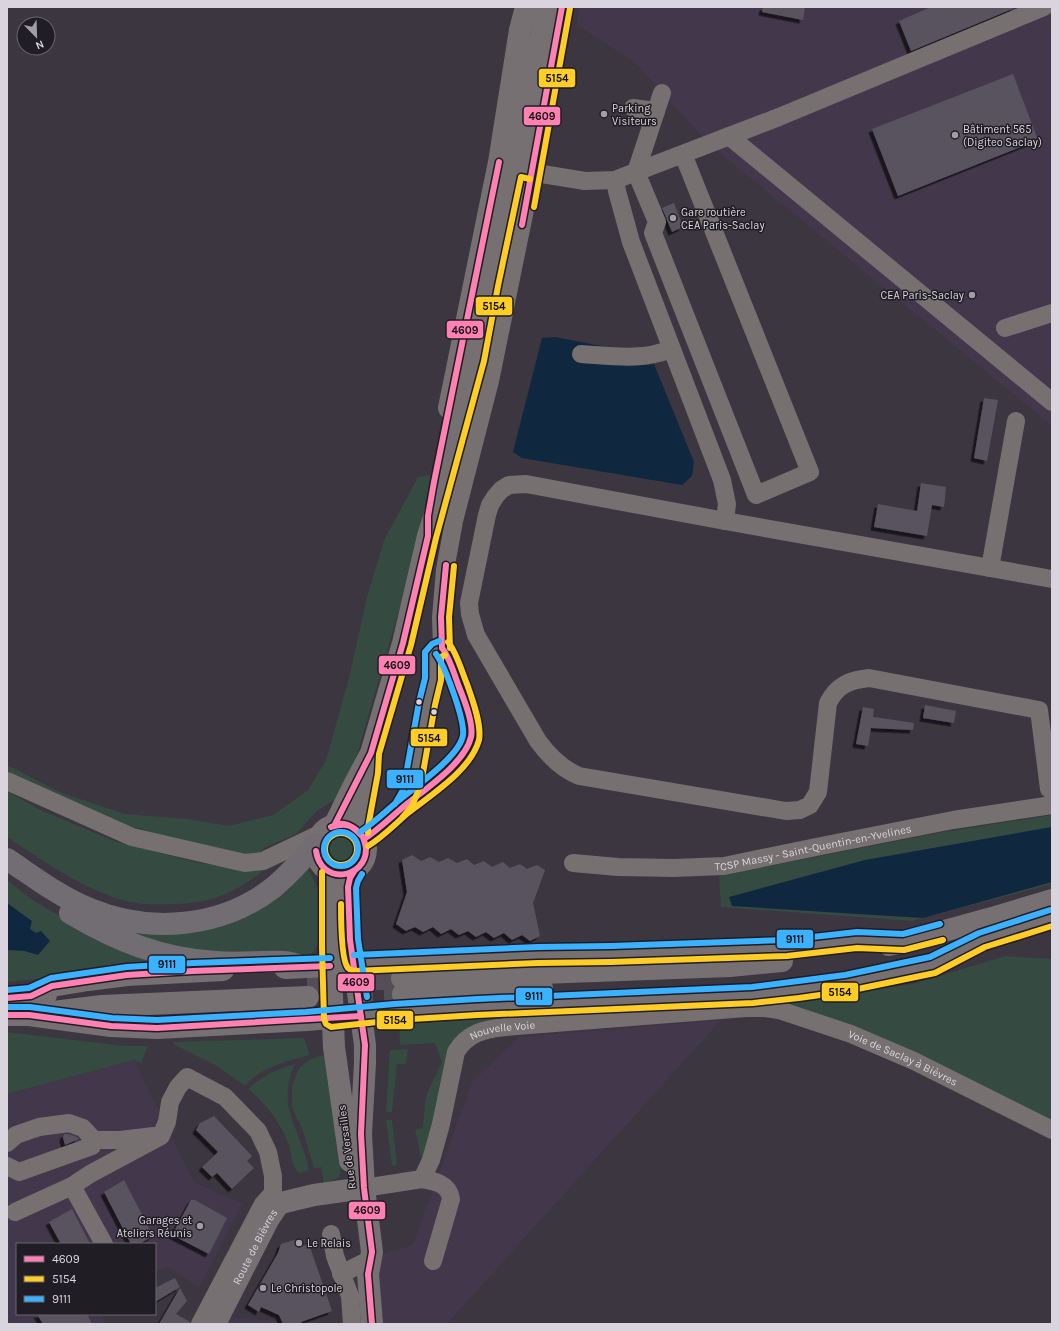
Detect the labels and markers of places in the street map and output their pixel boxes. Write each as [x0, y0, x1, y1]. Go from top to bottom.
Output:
place label: Parking Visiteurs [612, 102, 657, 128]
marker: Parking Visiteurs [599, 109, 609, 119]
place label: Bâtiment 565 (Digiteo Saclay) [963, 123, 1042, 149]
marker: Bâtiment 565 (Digiteo Saclay) [950, 130, 960, 140]
place label: Gare routière CEA Paris-Saclay [681, 206, 765, 232]
marker: Gare routière CEA Paris-Saclay [668, 213, 678, 223]
place label: CEA Paris-Saclay [880, 289, 964, 302]
marker: CEA Paris-Saclay [967, 290, 977, 300]
unlabelled marker [414, 697, 424, 707]
unlabelled marker [429, 707, 439, 717]
place label: Garages et Ateliers Réunis [117, 1214, 192, 1240]
marker: Garages et Ateliers Réunis [195, 1221, 205, 1231]
place label: Le Relais [307, 1237, 351, 1250]
marker: Le Relais [294, 1238, 304, 1248]
place label: Le Christopole [271, 1282, 342, 1295]
marker: Le Christopole [258, 1283, 268, 1293]

